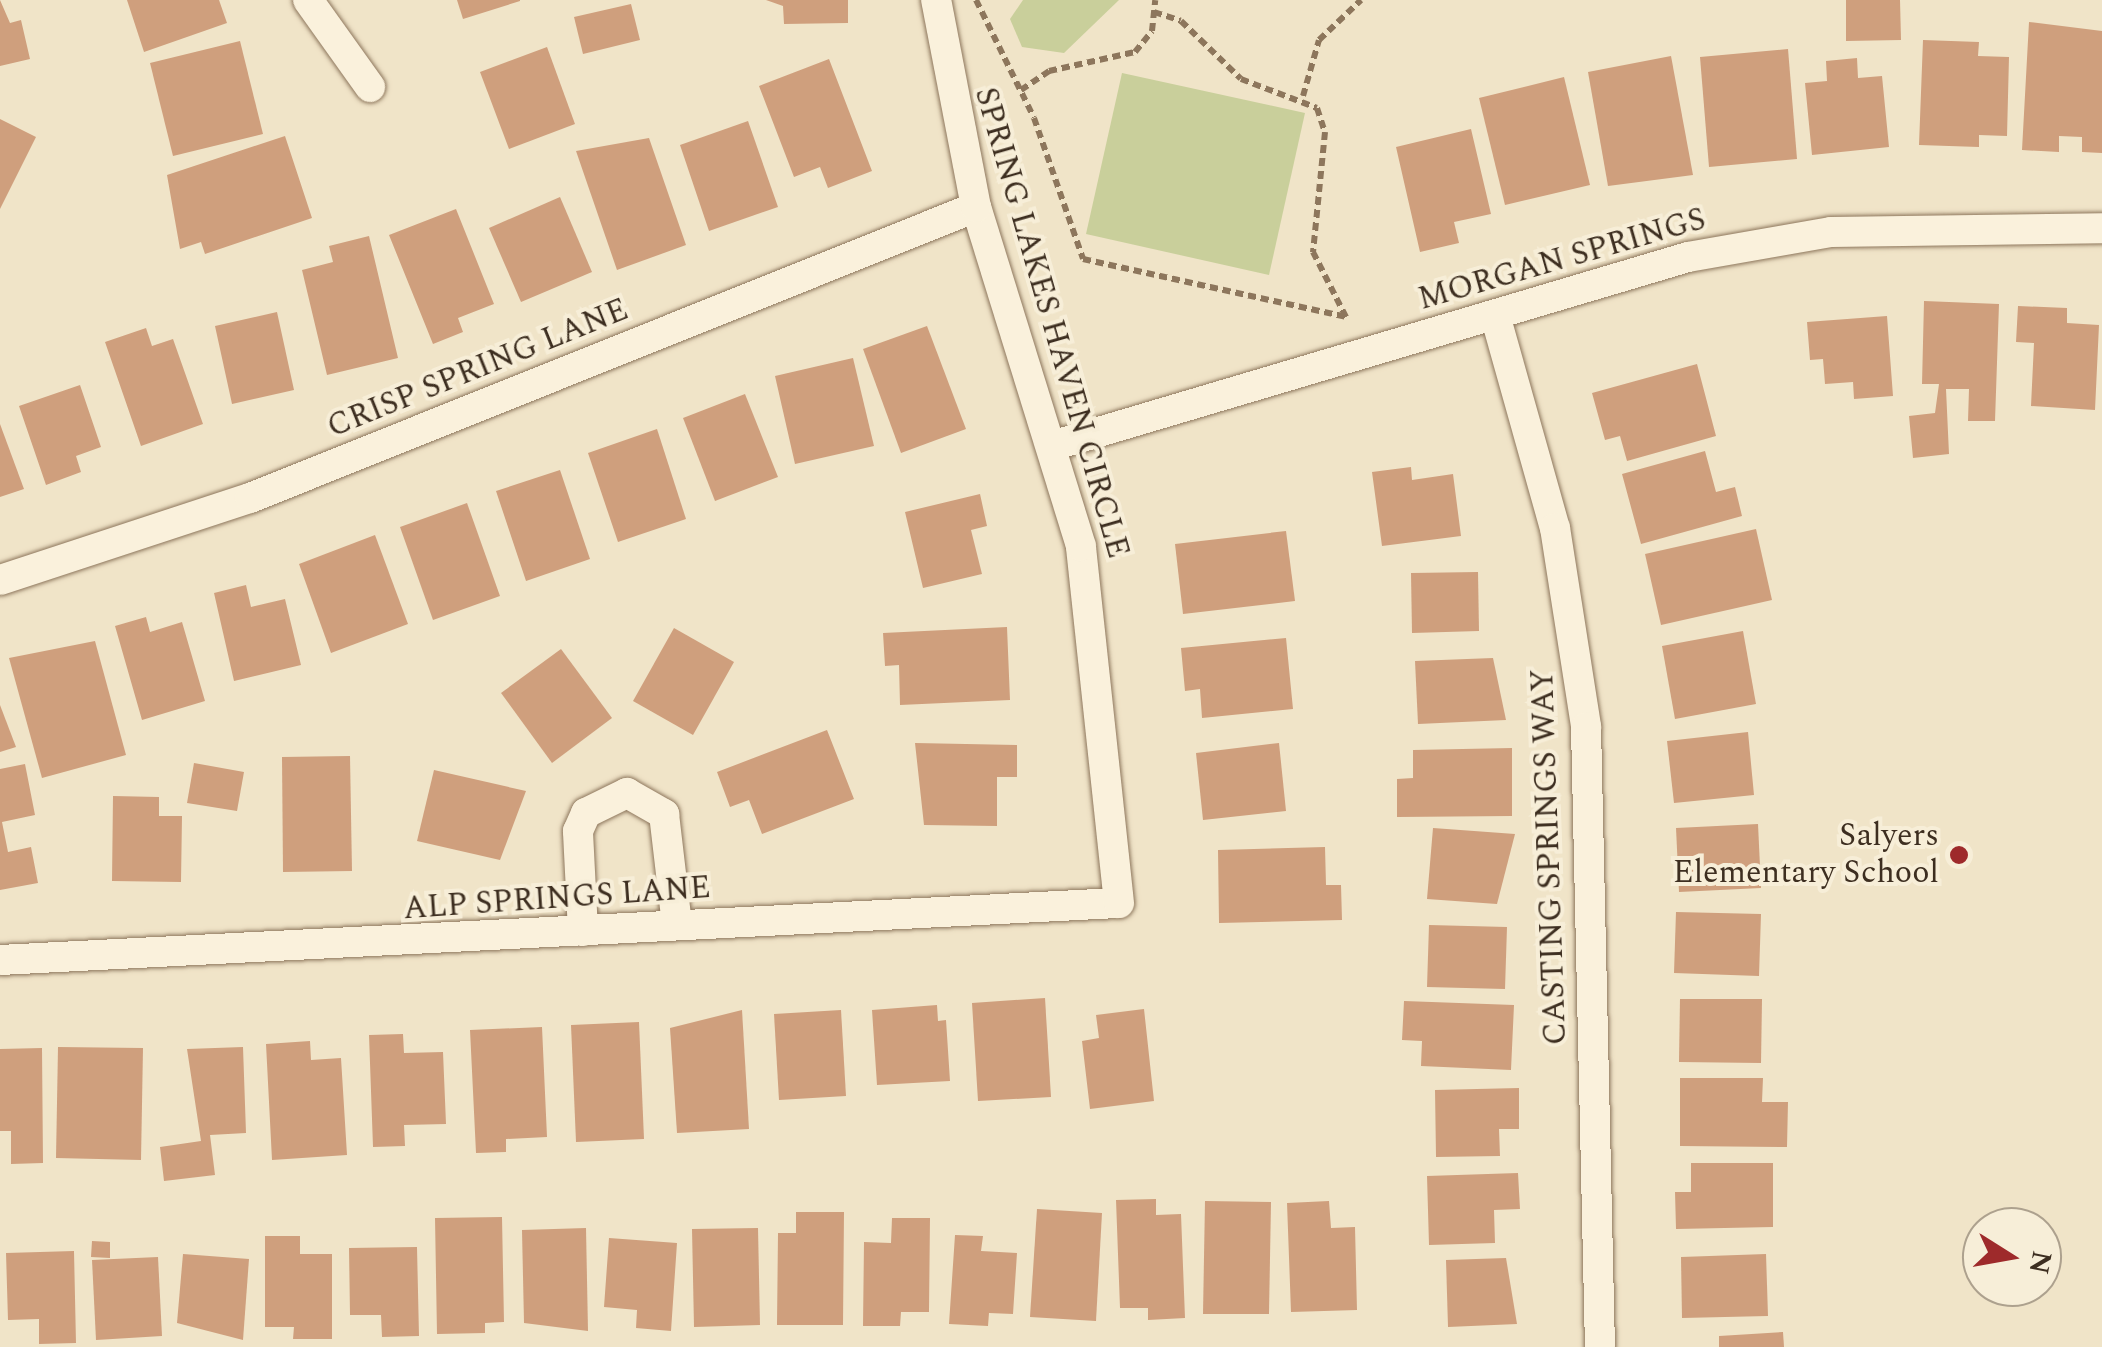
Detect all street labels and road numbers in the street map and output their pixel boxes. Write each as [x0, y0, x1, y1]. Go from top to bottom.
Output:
street label: SPRING LAKES HAVEN CIRCLE [965, 83, 1137, 563]
street label: MORGAN SPRINGS [1414, 201, 1710, 319]
street label: CRISP SPRING LANE [322, 291, 634, 447]
street label: CASTING SPRINGS WAY [1524, 668, 1576, 1046]
street label: ALP SPRINGS LANE [402, 869, 712, 929]

